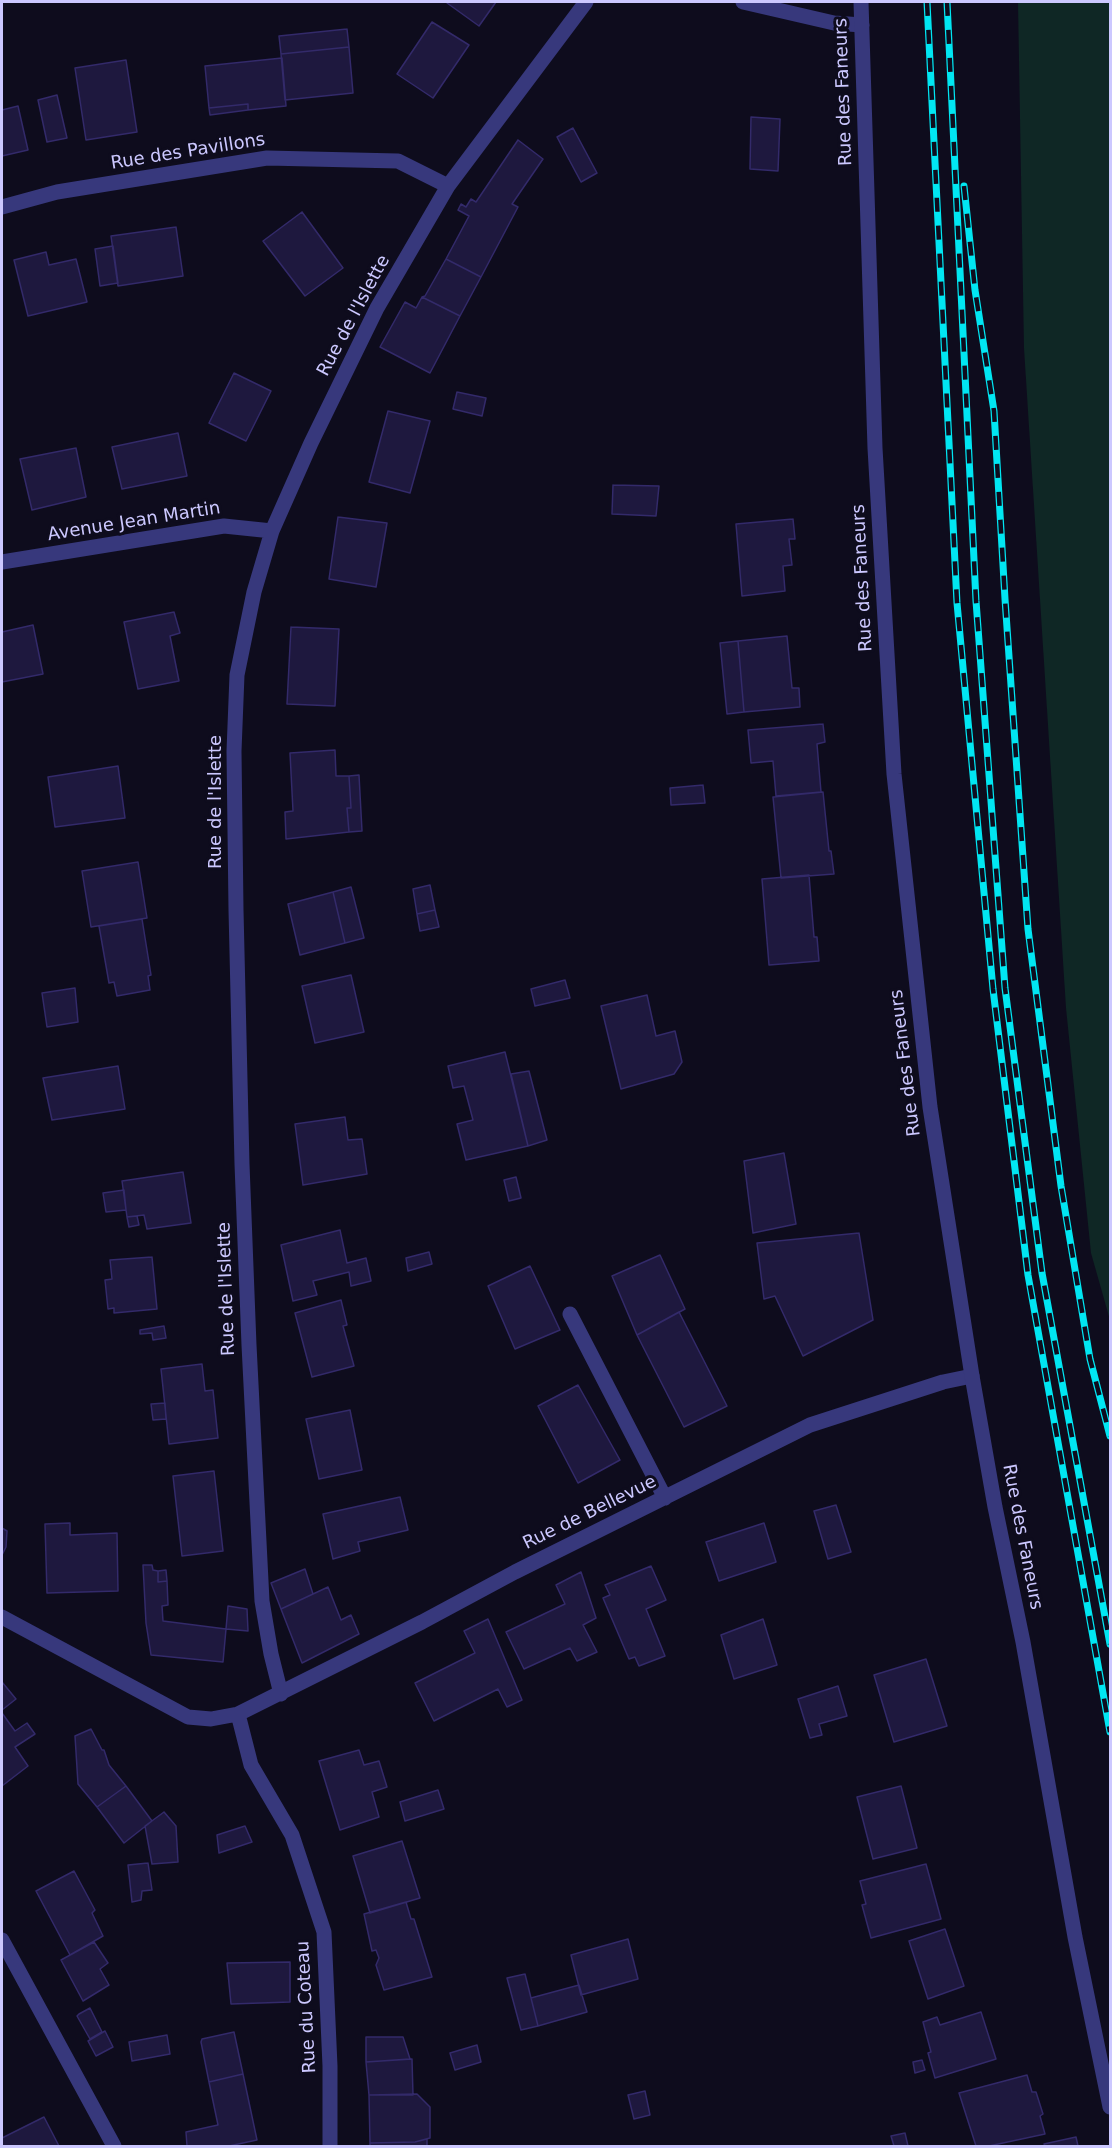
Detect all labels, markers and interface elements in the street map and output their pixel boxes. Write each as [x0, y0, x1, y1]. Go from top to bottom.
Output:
street label: Rue des Faneurs [831, 18, 857, 166]
street label: Rue des Pavillons [109, 129, 267, 175]
street label: Rue de l'Islette [313, 252, 395, 380]
street label: Avenue Jean Martin [46, 498, 222, 546]
street label: Rue des Faneurs [848, 504, 878, 652]
street label: Rue de l'Islette [205, 735, 227, 869]
street label: Rue des Faneurs [886, 988, 926, 1138]
street label: Rue de l'Islette [214, 1222, 240, 1356]
street label: Rue des Faneurs [997, 1462, 1047, 1612]
street label: Rue de Bellevue [520, 1471, 660, 1555]
street label: Rue du Coteau [293, 1940, 321, 2074]

